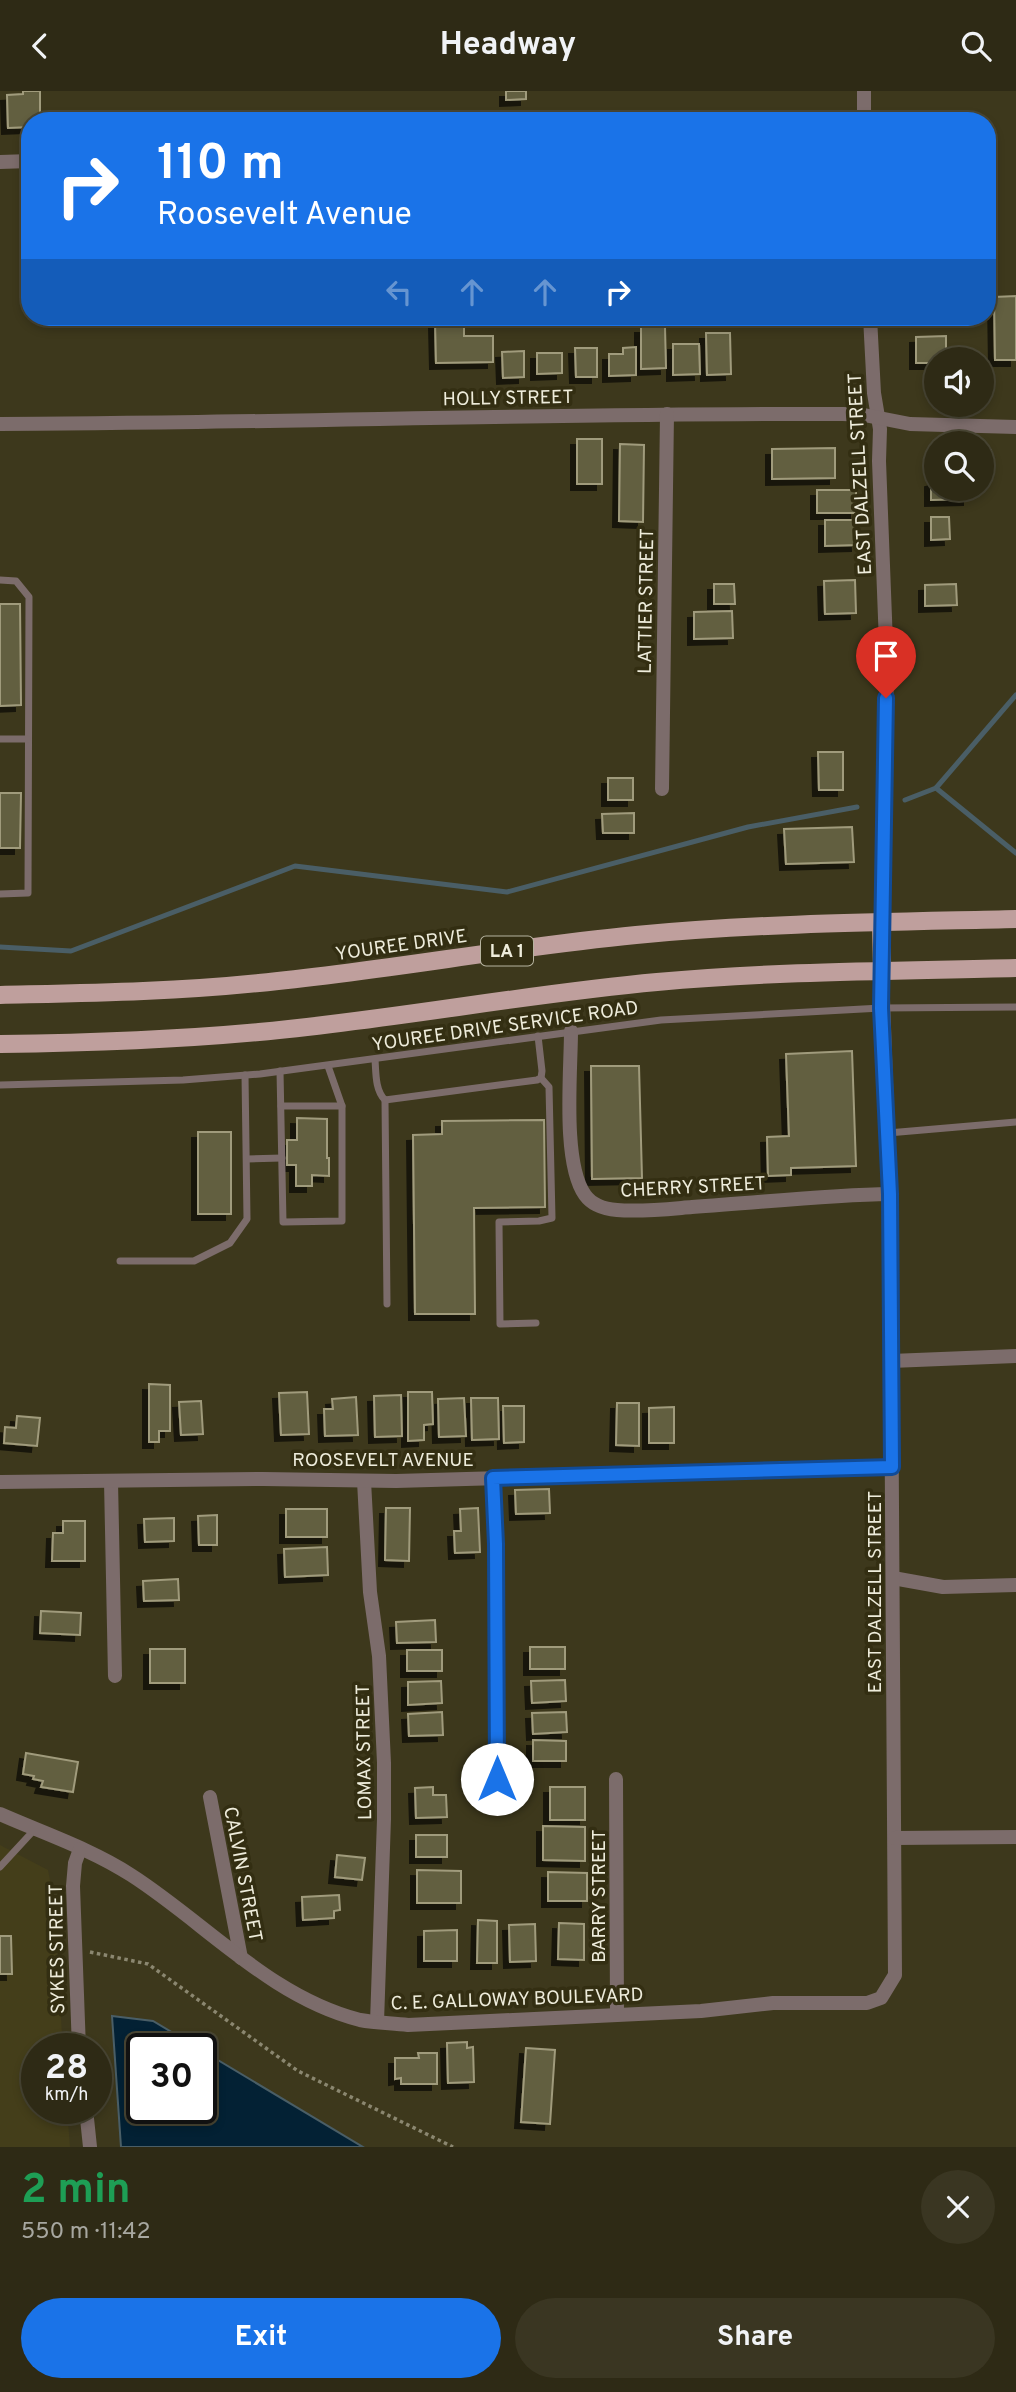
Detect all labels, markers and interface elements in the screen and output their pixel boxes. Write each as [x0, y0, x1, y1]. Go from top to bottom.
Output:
text: Headway [440, 26, 576, 66]
icon: back [21, 27, 59, 65]
icon: search [957, 27, 995, 65]
text: 110 m [157, 135, 284, 197]
icon: right [42, 140, 133, 231]
text: Roosevelt Avenue [157, 196, 412, 236]
icon: left [380, 273, 418, 311]
icon: ahead [453, 273, 491, 311]
icon: ahead [526, 273, 564, 311]
icon: right [599, 273, 637, 311]
map controls [924, 347, 994, 501]
button: sound [924, 347, 994, 417]
street label: EAST DALZELL STREET [844, 372, 878, 576]
street label: HOLLY STREET [442, 386, 574, 412]
button: search [924, 431, 994, 501]
street label: LATTIER STREET [634, 528, 660, 674]
pin [856, 626, 916, 698]
icon: arrive [867, 637, 905, 675]
street label: YOUREE DRIVE [334, 925, 469, 967]
road number: LA 1 [481, 937, 533, 965]
street label: YOUREE DRIVE SERVICE ROAD [370, 996, 640, 1058]
street label: CHERRY STREET [620, 1172, 767, 1204]
street label: ROOSEVELT AVENUE [292, 1449, 474, 1473]
street label: EAST DALZELL STREET [864, 1491, 888, 1693]
street label: LOMAX STREET [352, 1684, 378, 1820]
position arrow [460, 1742, 534, 1816]
street label: CALVIN STREET [217, 1805, 267, 1944]
street label: BARRY STREET [588, 1829, 612, 1963]
street label: SYKES STREET [45, 1884, 71, 2014]
street label: C. E. GALLOWAY BOULEVARD [390, 1984, 644, 2016]
speed limit sign: 30 [126, 2033, 217, 2124]
text: 28 [45, 2047, 88, 2091]
text: km/h [45, 2084, 88, 2107]
text: 2 min [21, 2165, 131, 2218]
button: close [921, 2170, 995, 2244]
text: 550 m · 11:42 [21, 2218, 151, 2247]
button: Exit [21, 2298, 501, 2378]
button: Share [515, 2298, 995, 2378]

